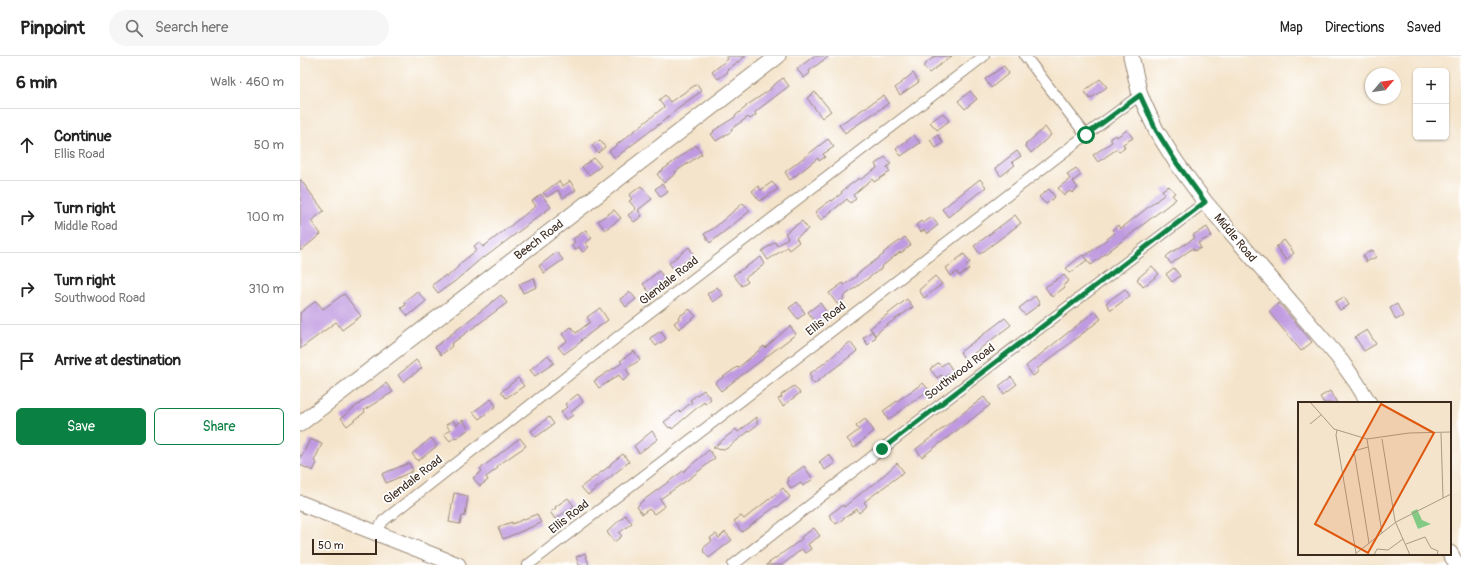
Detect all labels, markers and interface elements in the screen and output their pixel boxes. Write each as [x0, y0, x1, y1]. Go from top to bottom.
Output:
search box [109, 10, 389, 46]
text: Pinpoint [20, 16, 85, 40]
icon: search [123, 17, 145, 39]
text: Search here [155, 18, 228, 37]
text: Map [1280, 19, 1303, 36]
text: Directions [1325, 19, 1384, 36]
text: Saved [1406, 19, 1441, 36]
north arrow [1365, 68, 1401, 104]
map controls [1413, 68, 1449, 140]
button: + [1413, 68, 1449, 104]
text: 6 min [16, 72, 57, 93]
text: Walk · 460 m [210, 74, 284, 90]
button: − [1413, 104, 1449, 140]
route start [1077, 126, 1095, 144]
text: Continue [54, 127, 112, 146]
icon: ahead [16, 134, 38, 156]
text: 50 m [254, 137, 284, 153]
text: Ellis Road [54, 146, 105, 162]
text: Turn right [54, 199, 115, 218]
icon: right [16, 206, 38, 228]
text: 100 m [247, 209, 284, 225]
street label: Middle Road [1210, 211, 1260, 265]
street label: Beech Road [511, 217, 567, 263]
text: Middle Road [54, 218, 118, 234]
street label: Glendale Road [636, 253, 702, 309]
text: Turn right [54, 271, 115, 290]
icon: right [16, 278, 38, 300]
text: 310 m [248, 281, 284, 297]
text: Southwood Road [54, 290, 145, 306]
street label: Ellis Road [803, 299, 849, 339]
street label: Southwood Road [922, 341, 998, 403]
icon: arrive [16, 350, 38, 372]
text: Arrive at destination [54, 351, 181, 370]
inset map [1298, 402, 1451, 555]
button: Save [16, 408, 146, 445]
button: Share [154, 408, 284, 445]
route end [873, 440, 891, 458]
street label: Glendale Road [380, 452, 446, 508]
street label: Ellis Road [546, 497, 592, 537]
scale bar [312, 537, 377, 556]
text: 50 m [318, 539, 344, 552]

